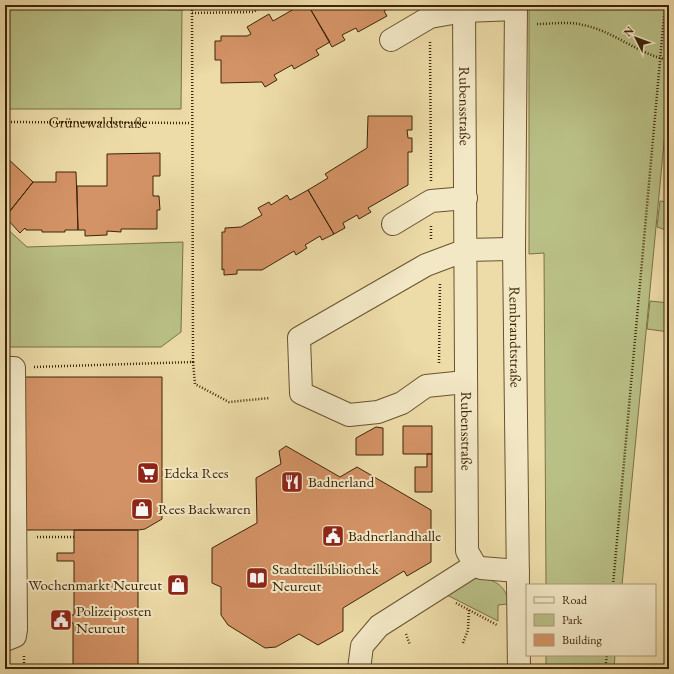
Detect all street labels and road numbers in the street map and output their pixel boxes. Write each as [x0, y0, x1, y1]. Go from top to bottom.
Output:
street label: Rubensstraße [455, 66, 475, 146]
street label: Grünewaldstraße [48, 112, 148, 132]
street label: Rembrandtstraße [505, 286, 526, 388]
street label: Rubensstraße [457, 391, 477, 471]

